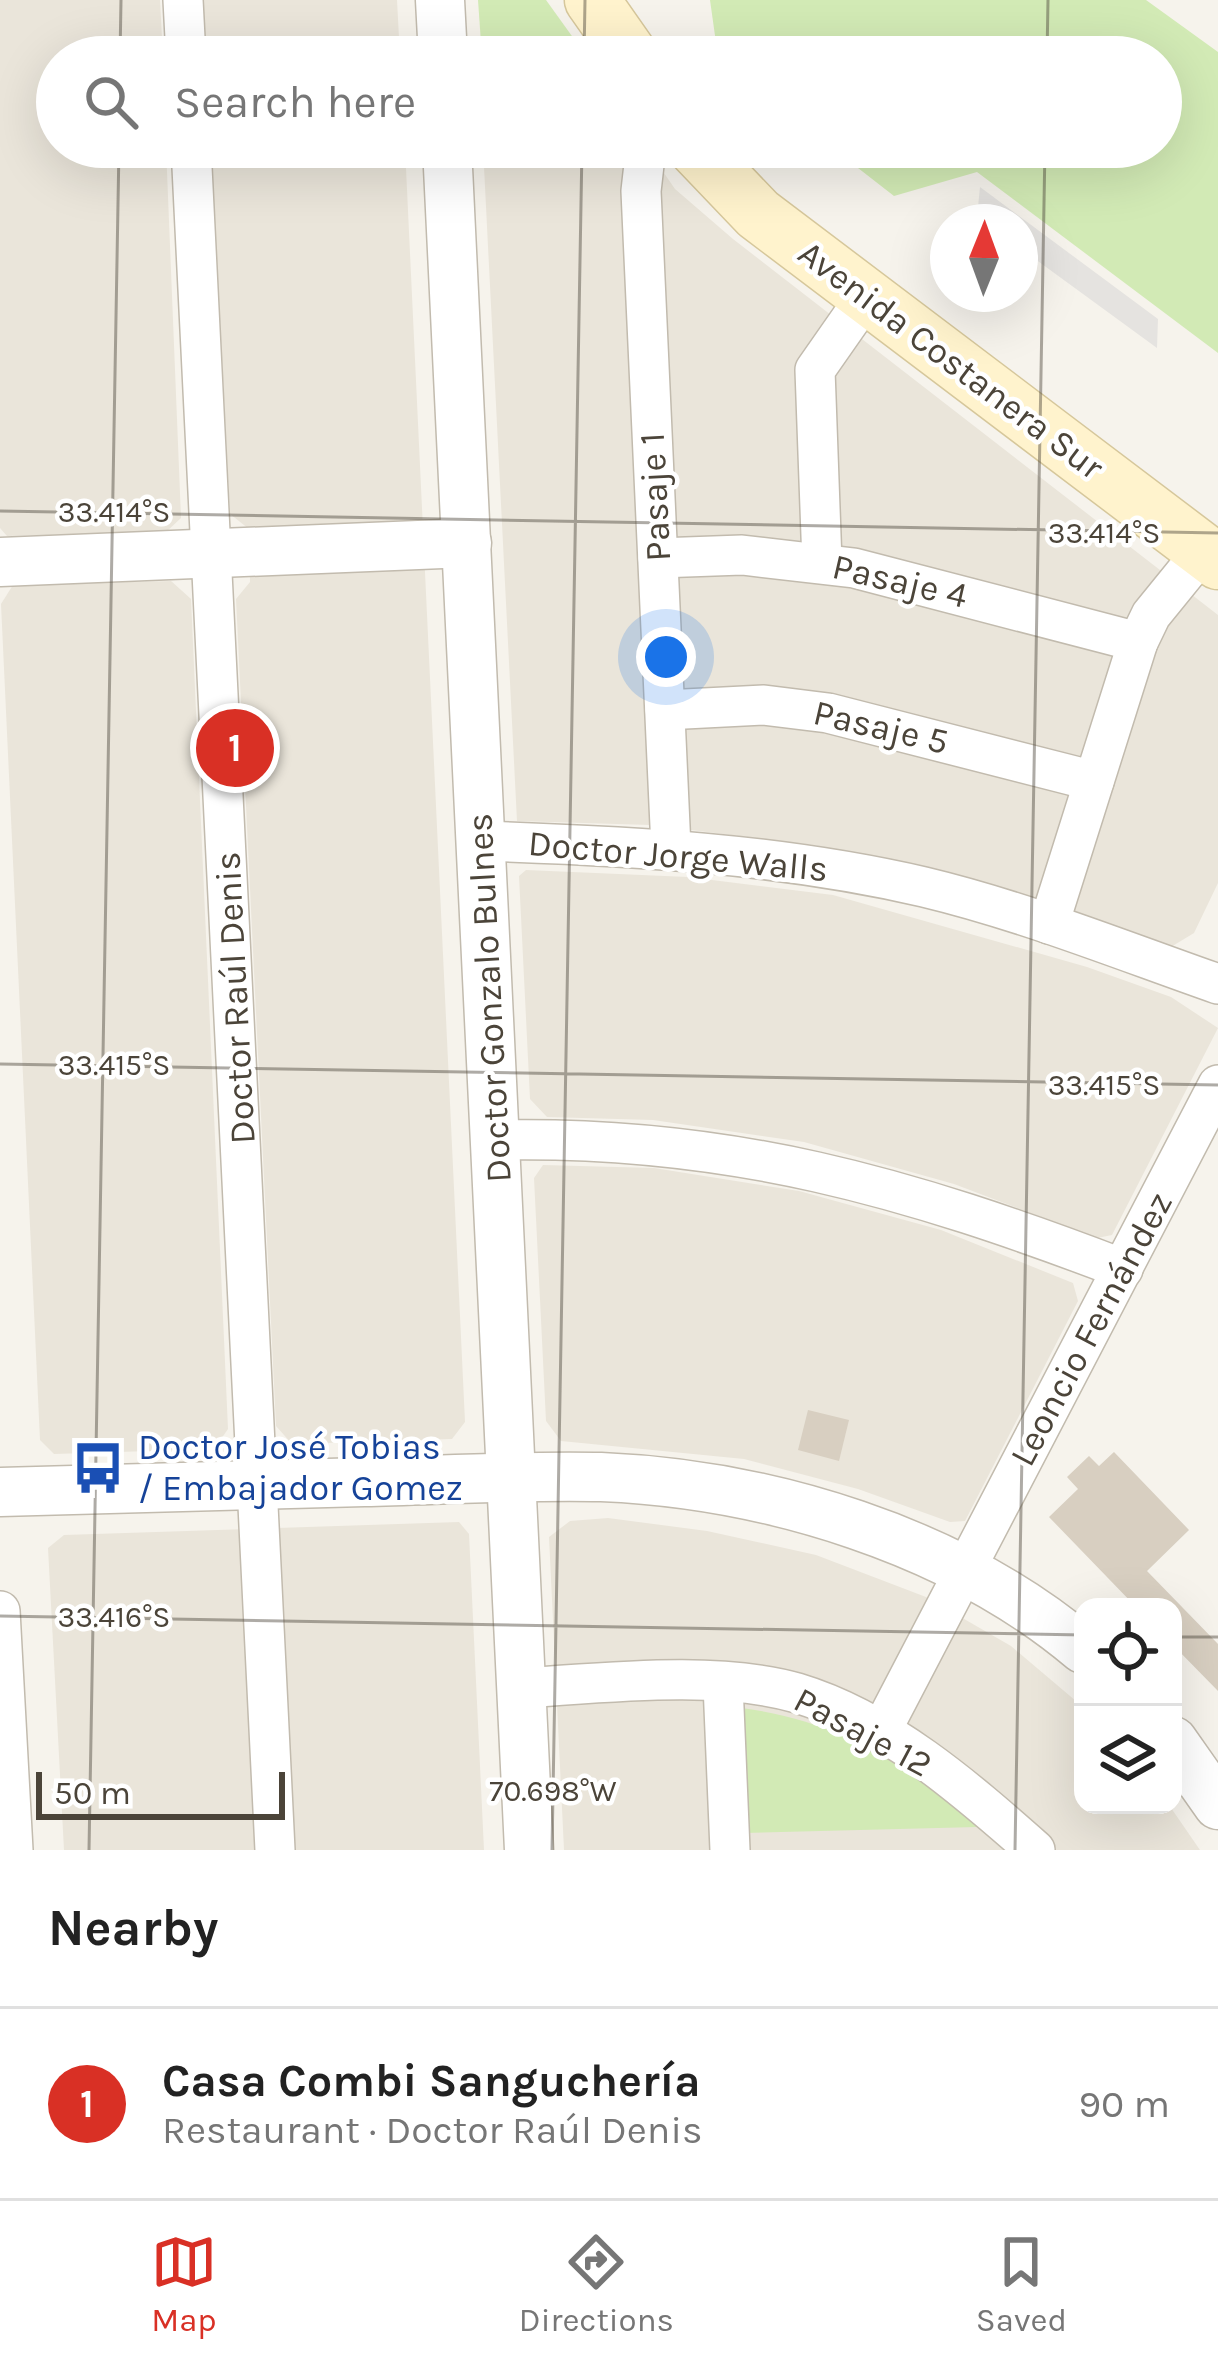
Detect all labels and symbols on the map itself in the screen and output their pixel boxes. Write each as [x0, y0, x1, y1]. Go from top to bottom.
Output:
north arrow [930, 204, 1038, 312]
street label: Avenida Costanera Sur [790, 232, 1112, 489]
street label: Pasaje 1 [631, 432, 679, 562]
text: 33.414°S [58, 494, 170, 530]
text: 33.414°S [1048, 515, 1160, 551]
street label: Pasaje 4 [829, 545, 971, 617]
your location [636, 627, 696, 687]
street label: Pasaje 5 [809, 691, 953, 763]
pin: 1 [196, 703, 274, 793]
street label: Doctor Gonzalo Bulnes [458, 812, 520, 1184]
street label: Doctor Jorge Walls [526, 822, 830, 890]
street label: Doctor Raúl Denis [206, 851, 264, 1145]
text: 33.415°S [58, 1047, 170, 1083]
text: 33.415°S [1048, 1067, 1160, 1103]
street label: Leoncio Fernández [1001, 1185, 1181, 1473]
place label: Doctor José Tobias / Embajador Gomez [138, 1426, 463, 1509]
bus stop icon: Doctor José Tobias / Embajador Gomez [69, 1439, 127, 1497]
text: 33.416°S [58, 1599, 170, 1635]
street label: Pasaje 12 [787, 1678, 939, 1786]
scale bar [36, 1766, 285, 1819]
text: 70.698°W [489, 1773, 617, 1809]

